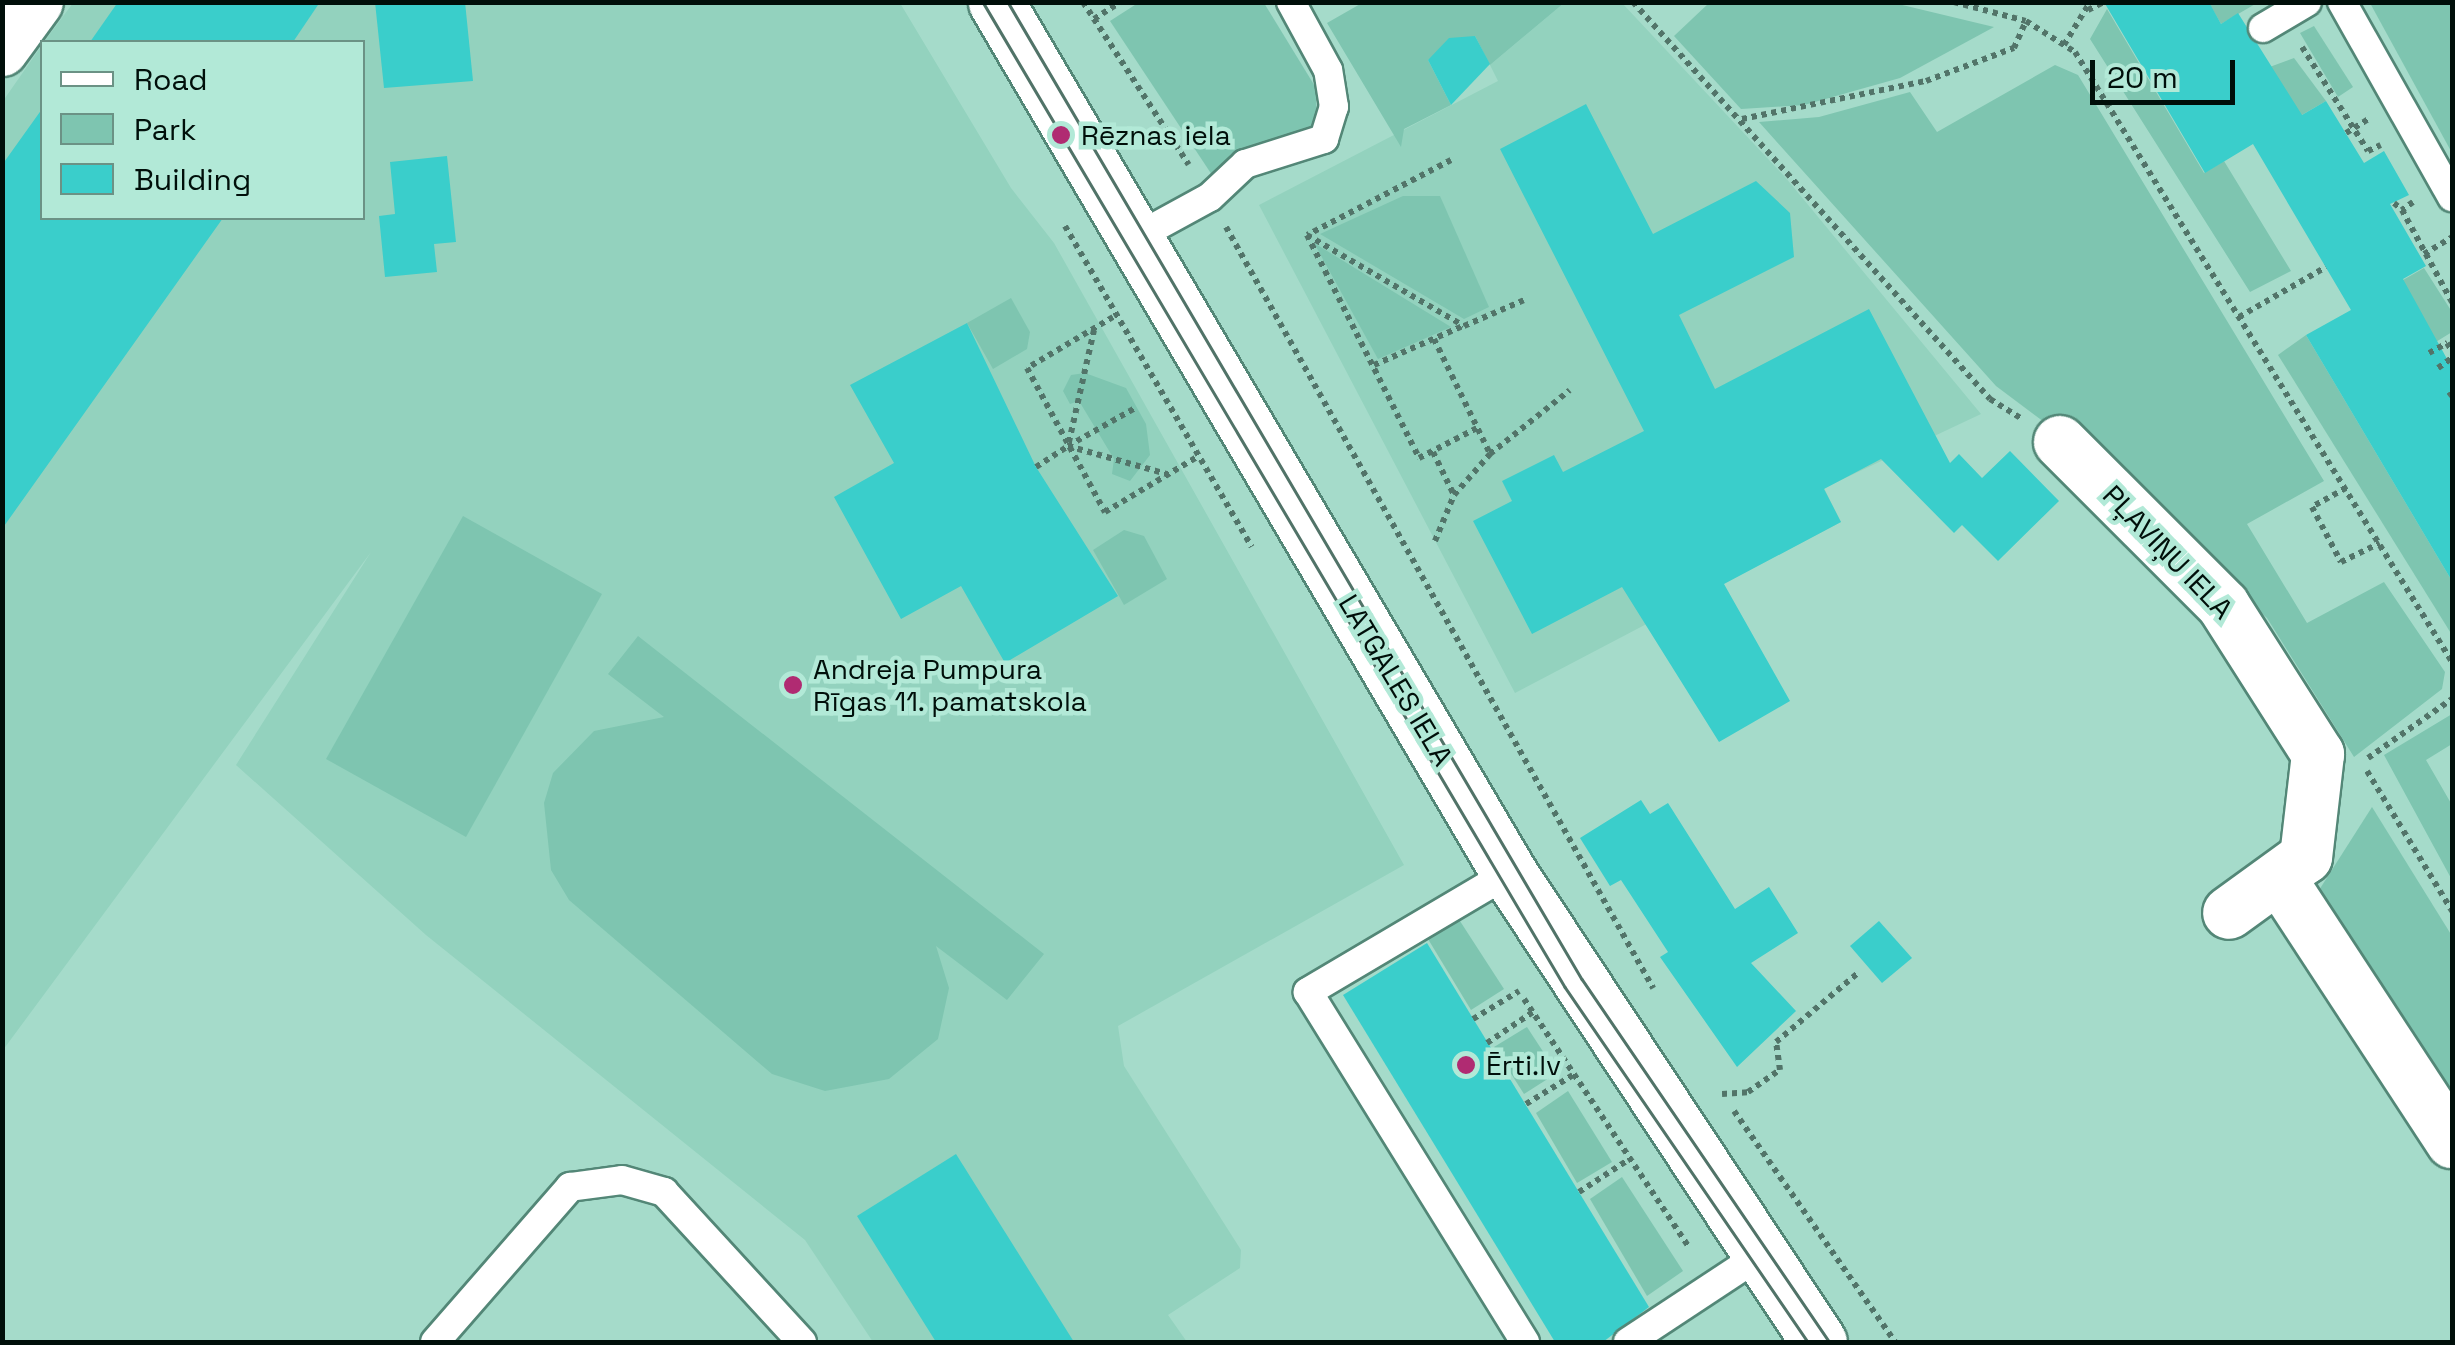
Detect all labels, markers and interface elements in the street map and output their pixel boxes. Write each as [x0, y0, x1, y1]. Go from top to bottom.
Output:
legend [40, 40, 365, 220]
scale bar [2095, 40, 2240, 102]
text: 20 m [2107, 58, 2178, 97]
text: Road [134, 60, 208, 99]
text: Park [134, 110, 196, 149]
place label: Rēznas iela [1081, 118, 1231, 152]
marker: Rēznas iela [1050, 124, 1072, 146]
text: Building [134, 160, 251, 199]
street label: PĻAVIŅU IELA [2096, 478, 2240, 626]
street label: LATGALES IELA [1332, 588, 1460, 772]
place label: Andreja Pumpura Rīgas 11. pamatskola [813, 652, 1088, 718]
marker: Andreja Pumpura Rīgas 11. pamatskola [782, 674, 804, 696]
place label: Ērti.lv [1486, 1048, 1561, 1082]
marker: Ērti.lv [1455, 1054, 1477, 1076]

